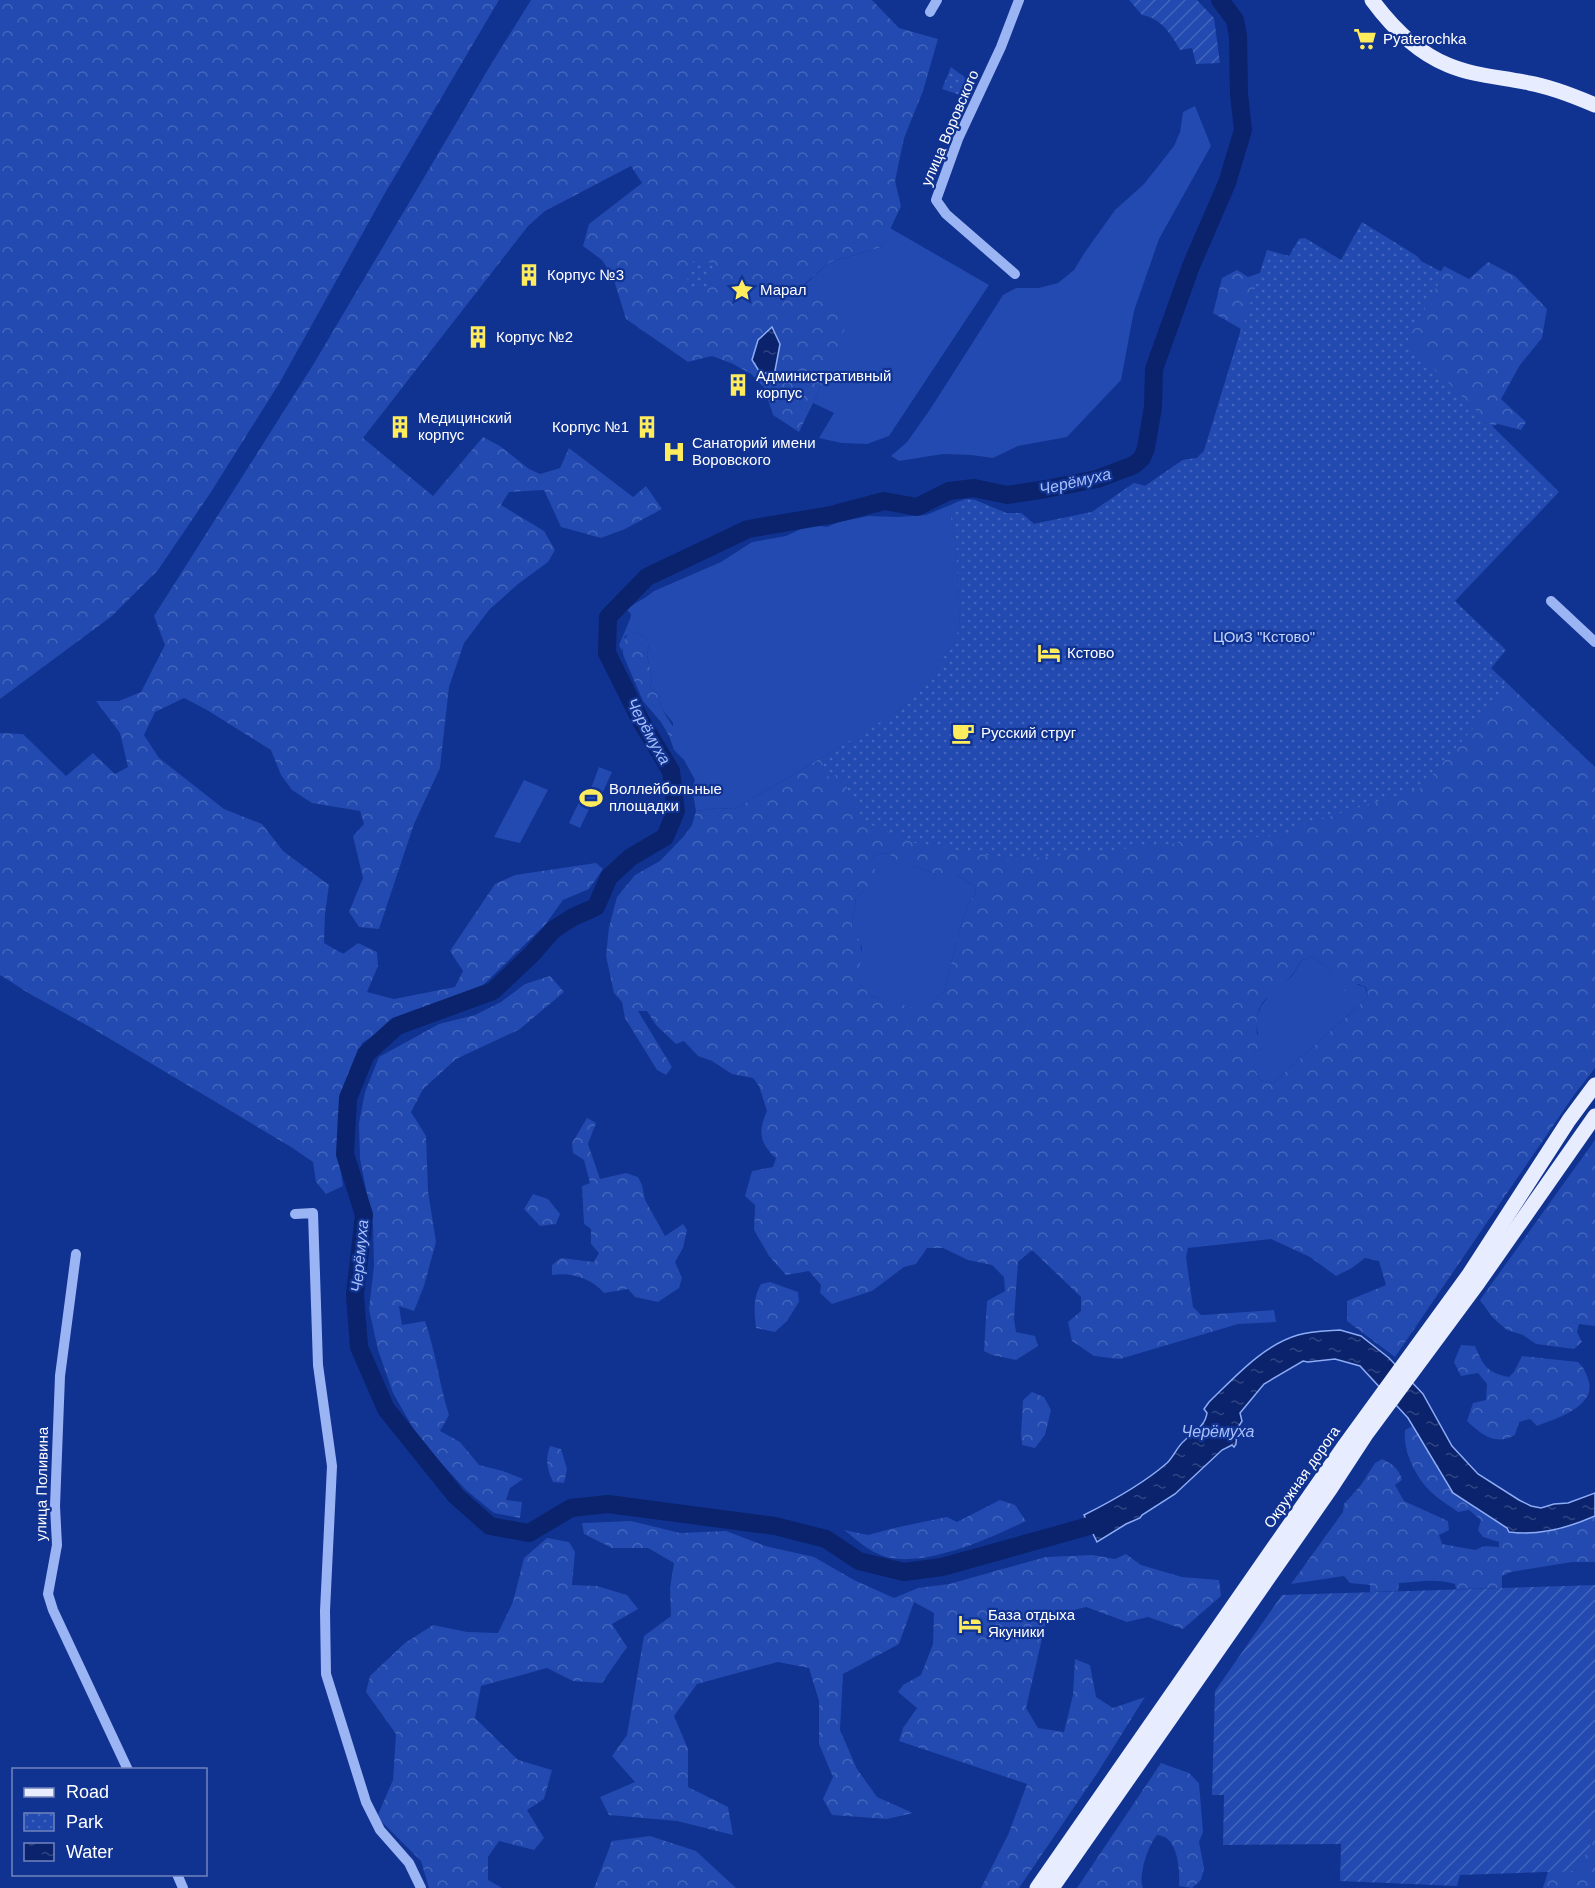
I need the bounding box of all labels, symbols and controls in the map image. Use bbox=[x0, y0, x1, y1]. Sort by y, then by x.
supermarket icon: Pyaterochka bbox=[1352, 26, 1378, 52]
place label: Pyaterochka bbox=[1383, 30, 1467, 47]
street label: улица Воровского bbox=[917, 67, 982, 188]
building icon: Корпус №3 bbox=[516, 262, 542, 288]
place label: Корпус №3 bbox=[547, 266, 624, 283]
place icon: Марал bbox=[729, 277, 755, 303]
place label: Марал bbox=[760, 281, 806, 298]
building icon: Корпус №2 bbox=[465, 324, 491, 350]
place label: Корпус №2 bbox=[496, 328, 573, 345]
place label: Административный корпус bbox=[756, 367, 892, 401]
building icon: Административный корпус bbox=[725, 372, 751, 398]
place label: Медицинский корпус bbox=[418, 409, 512, 443]
building icon: Медицинский корпус bbox=[387, 414, 413, 440]
building icon: Корпус №1 bbox=[634, 414, 660, 440]
place label: Корпус №1 bbox=[552, 418, 629, 435]
place label: Санаторий имени Воровского bbox=[692, 434, 816, 468]
hospital icon: Санаторий имени Воровского bbox=[661, 439, 687, 465]
water label: Черёмуха bbox=[1038, 465, 1113, 498]
park label: ЦОиЗ "Кстово" bbox=[1213, 628, 1315, 645]
hotel icon: Кстово bbox=[1036, 640, 1062, 666]
place label: Кстово bbox=[1067, 644, 1114, 661]
water label: Черёмуха bbox=[623, 695, 674, 767]
cafe icon: Русский струг bbox=[950, 720, 976, 746]
place label: Русский струг bbox=[981, 724, 1077, 741]
place label: Воллейбольные площадки bbox=[609, 780, 722, 814]
sports icon: Воллейбольные площадки bbox=[578, 785, 604, 811]
water label: Черёмуха bbox=[348, 1219, 371, 1293]
street label: Окружная дорога bbox=[1260, 1422, 1343, 1531]
water label: Черёмуха bbox=[1182, 1423, 1255, 1440]
street label: улица Поливина bbox=[32, 1426, 51, 1541]
place label: База отдыха Якуники bbox=[988, 1606, 1076, 1640]
hotel icon: База отдыха Якуники bbox=[957, 1611, 983, 1637]
legend bbox=[12, 1768, 207, 1876]
text: Road bbox=[66, 1782, 109, 1802]
text: Park bbox=[66, 1812, 104, 1832]
text: Water bbox=[66, 1842, 113, 1862]

